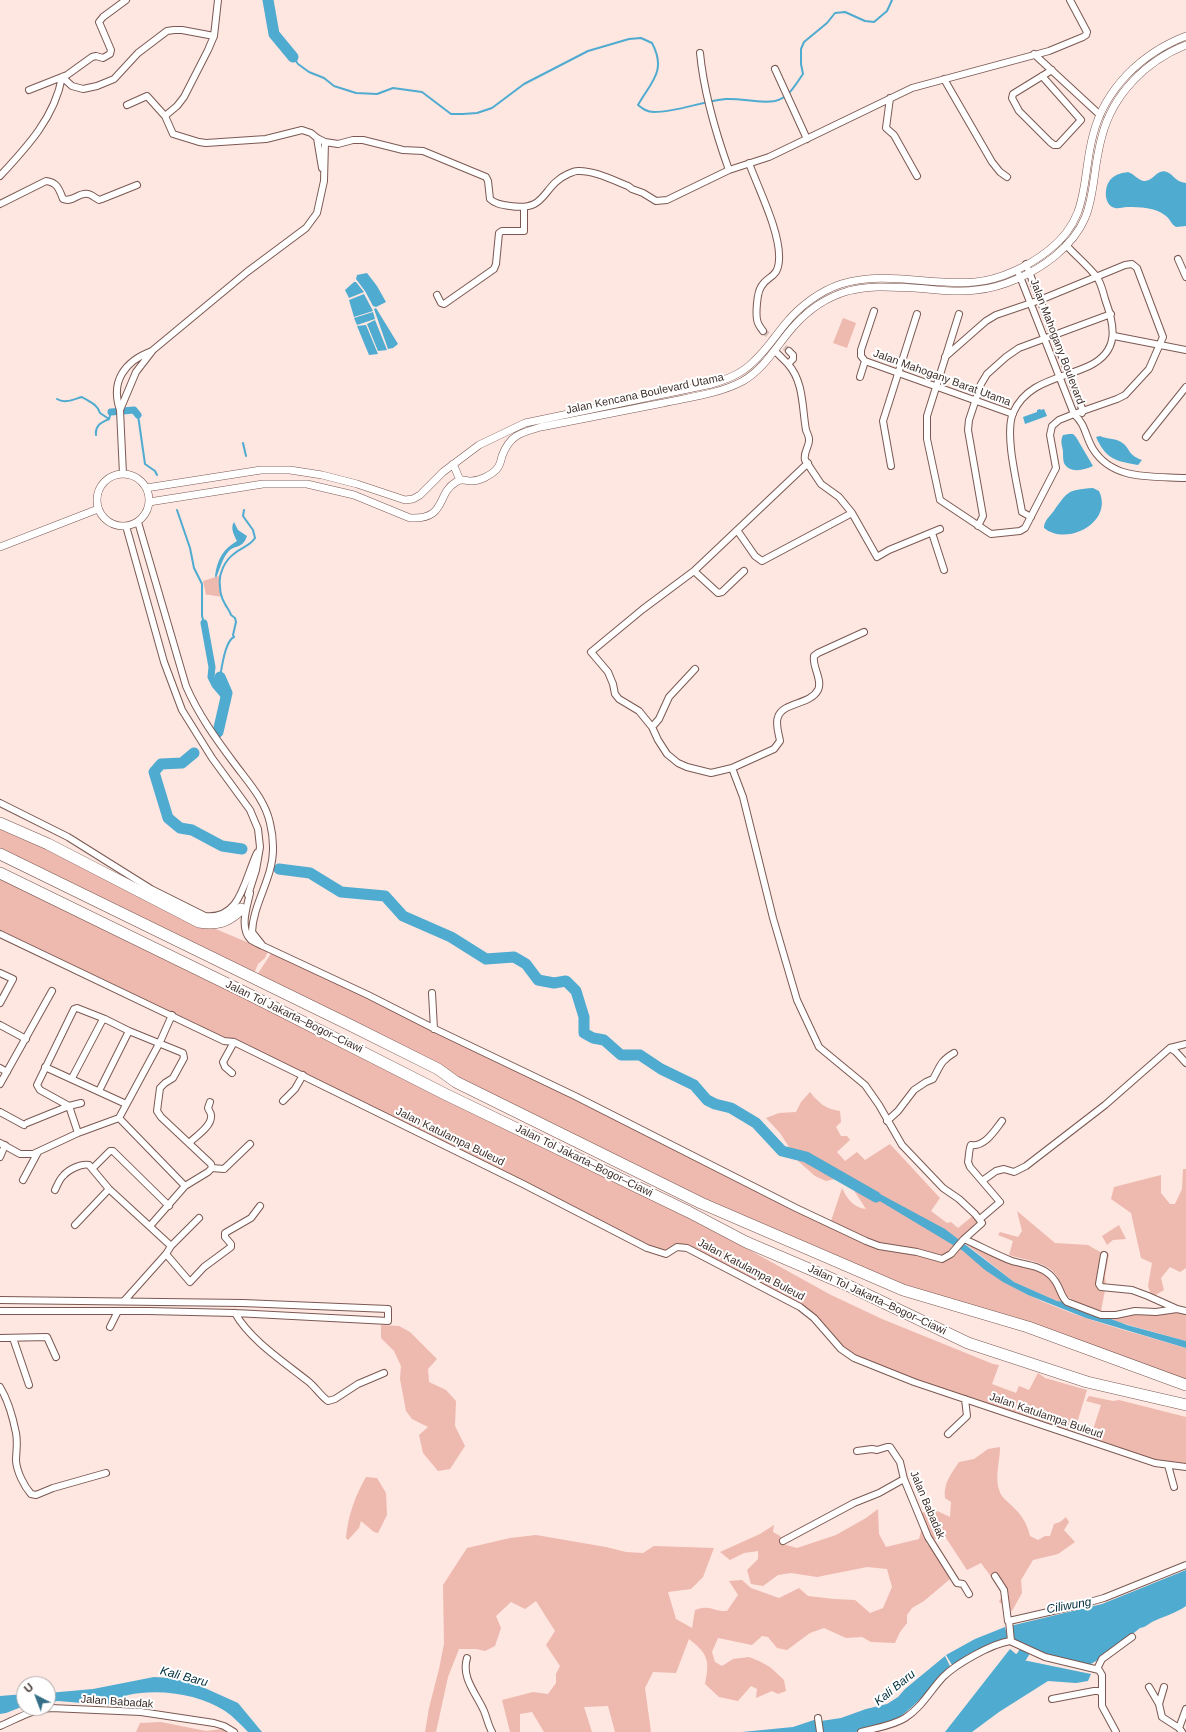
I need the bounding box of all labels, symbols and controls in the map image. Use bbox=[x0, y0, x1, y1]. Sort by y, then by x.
street label: Jalan Mahogany Boulevard bbox=[1027, 277, 1087, 407]
street label: Jalan Mahogany Barat Utama bbox=[871, 347, 1013, 409]
street label: Jalan Kencana Boulevard Utama bbox=[565, 371, 725, 417]
street label: Jalan Tol Jakarta–Bogor–Ciawi bbox=[223, 978, 365, 1056]
street label: Jalan Katulampa Buleud bbox=[394, 1105, 506, 1169]
street label: Jalan Tol Jakarta–Bogor–Ciawi bbox=[513, 1122, 655, 1200]
street label: Jalan Katulampa Buleud bbox=[695, 1236, 807, 1304]
street label: Jalan Tol Jakarta–Bogor–Ciawi bbox=[806, 1262, 948, 1338]
street label: Jalan Katulampa Buleud bbox=[987, 1390, 1105, 1442]
street label: Jalan Babadak bbox=[907, 1469, 947, 1541]
water label: Ciliwung bbox=[1045, 1595, 1093, 1617]
water label: Kali Baru bbox=[159, 1664, 209, 1690]
water label: Kali Baru bbox=[872, 1667, 918, 1709]
north arrow bbox=[16, 1676, 56, 1716]
text: U bbox=[22, 1681, 36, 1695]
street label: Jalan Babadak bbox=[80, 1693, 154, 1711]

